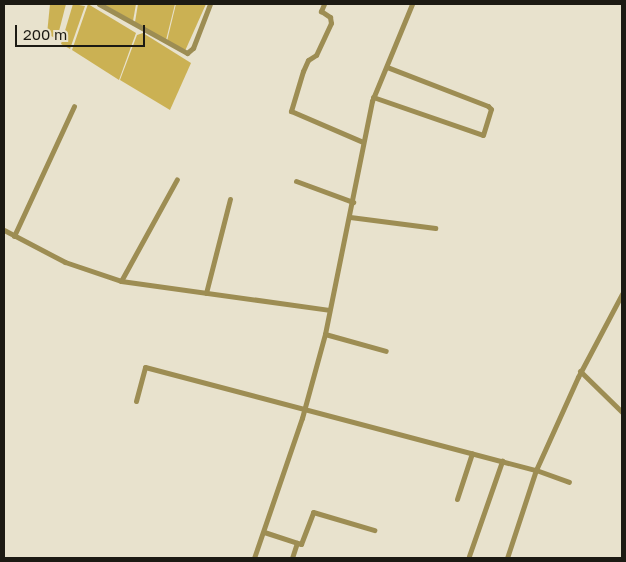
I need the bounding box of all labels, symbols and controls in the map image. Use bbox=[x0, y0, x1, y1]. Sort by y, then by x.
scale bar bbox=[18, 15, 148, 47]
text: 200 m bbox=[23, 25, 67, 43]

